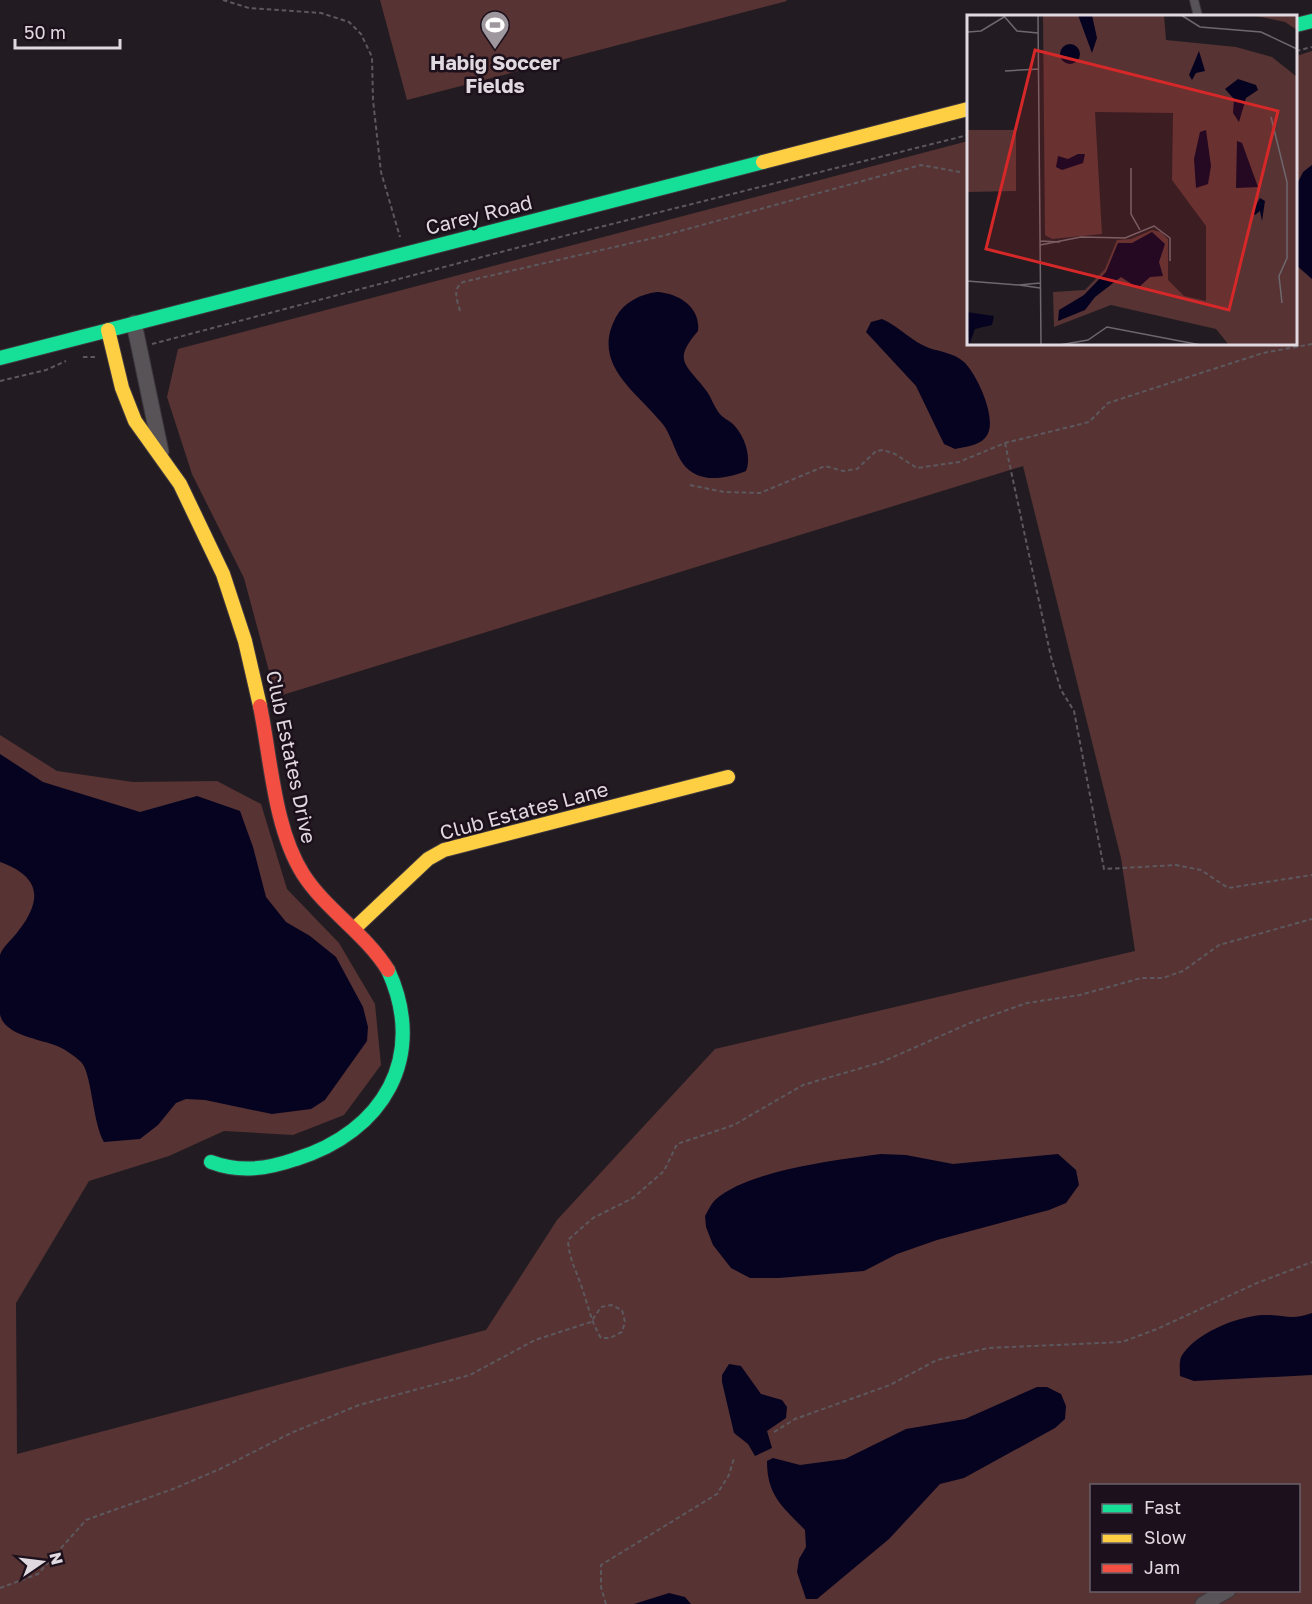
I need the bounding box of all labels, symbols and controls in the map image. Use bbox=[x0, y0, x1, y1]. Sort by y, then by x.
sports icon: Habig Soccer Fields bbox=[479, 9, 511, 51]
scale bar bbox=[15, 12, 120, 50]
inset map bbox=[967, 15, 1297, 345]
text: 50 m bbox=[24, 21, 66, 43]
place label: Habig Soccer Fields bbox=[430, 50, 560, 97]
street label: Carey Road bbox=[423, 189, 534, 239]
street label: Club Estates Drive bbox=[262, 668, 322, 845]
street label: Club Estates Lane bbox=[437, 776, 611, 844]
legend bbox=[1090, 1484, 1300, 1592]
text: Fast bbox=[1144, 1496, 1181, 1518]
text: Slow bbox=[1144, 1526, 1187, 1548]
north arrow bbox=[12, 1532, 72, 1592]
text: N bbox=[45, 1550, 68, 1567]
text: Jam bbox=[1144, 1556, 1180, 1578]

